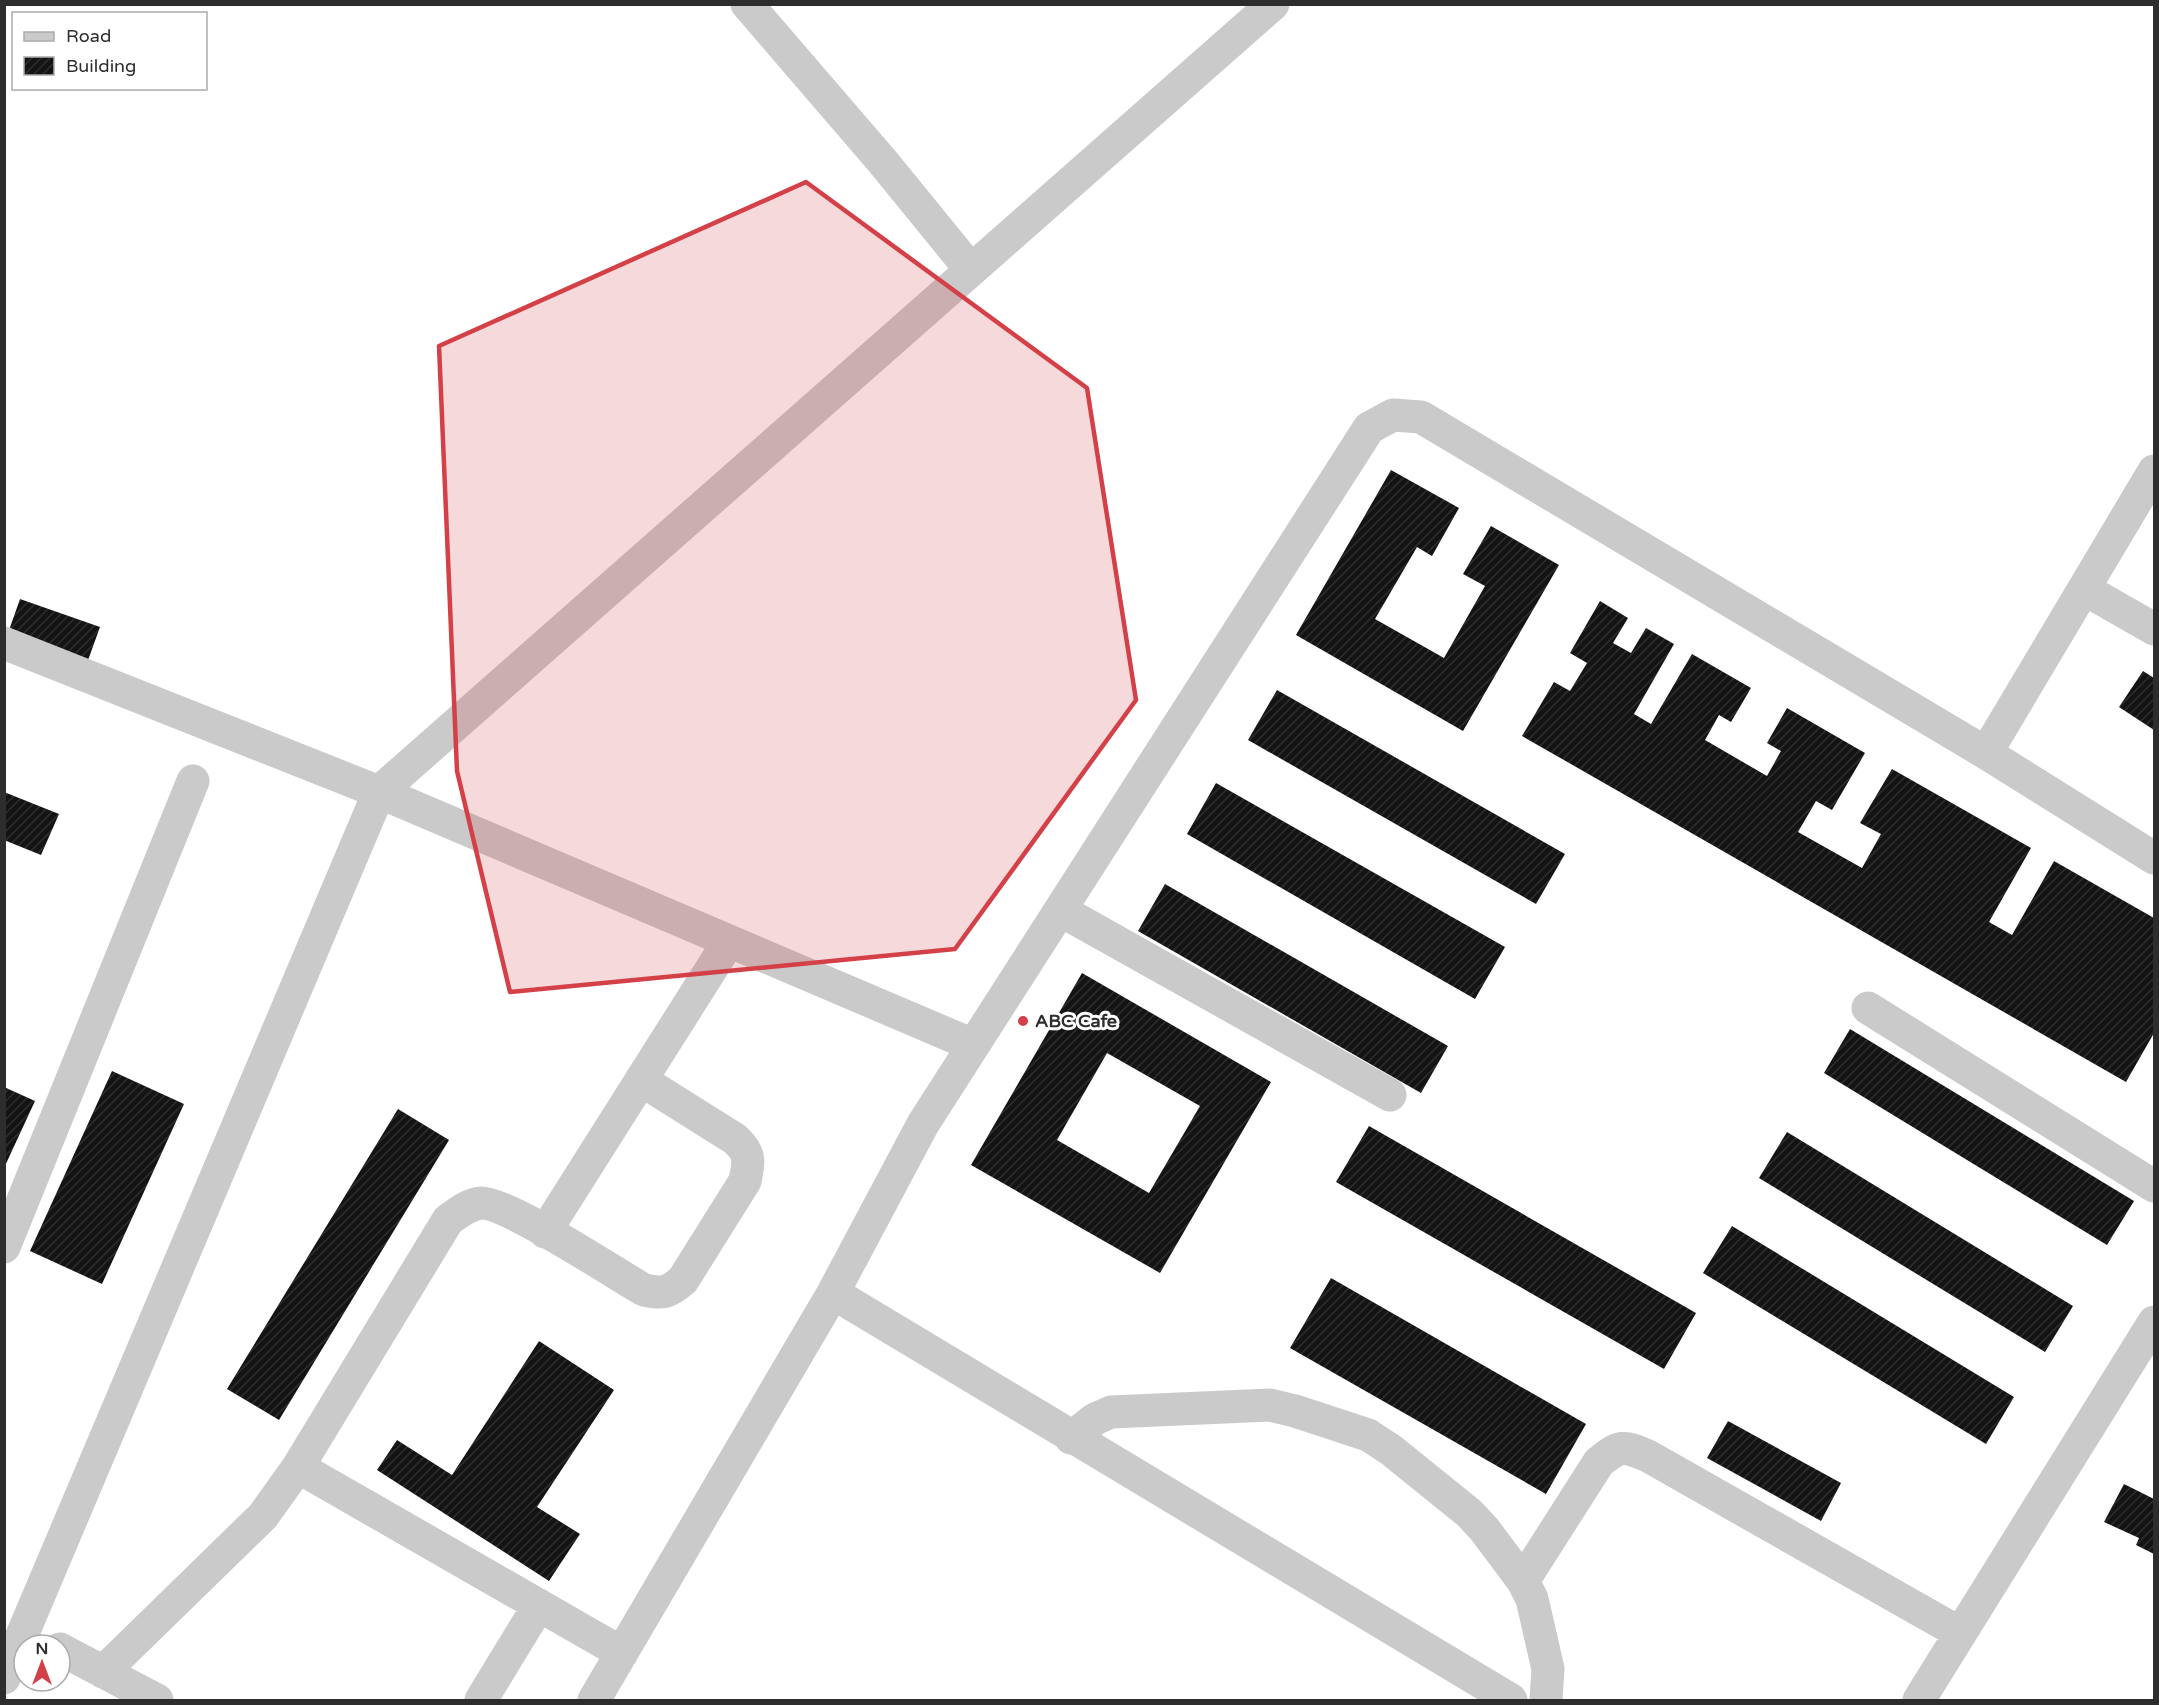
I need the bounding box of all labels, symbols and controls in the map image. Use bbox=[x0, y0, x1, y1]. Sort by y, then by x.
legend bbox=[12, 12, 207, 90]
text: Road bbox=[66, 25, 111, 47]
text: Building bbox=[66, 55, 136, 77]
place label: ABC Cafe bbox=[1035, 1010, 1117, 1032]
marker: ABC Cafe bbox=[1016, 1014, 1030, 1028]
north arrow bbox=[12, 1633, 72, 1693]
text: N bbox=[36, 1639, 48, 1659]

